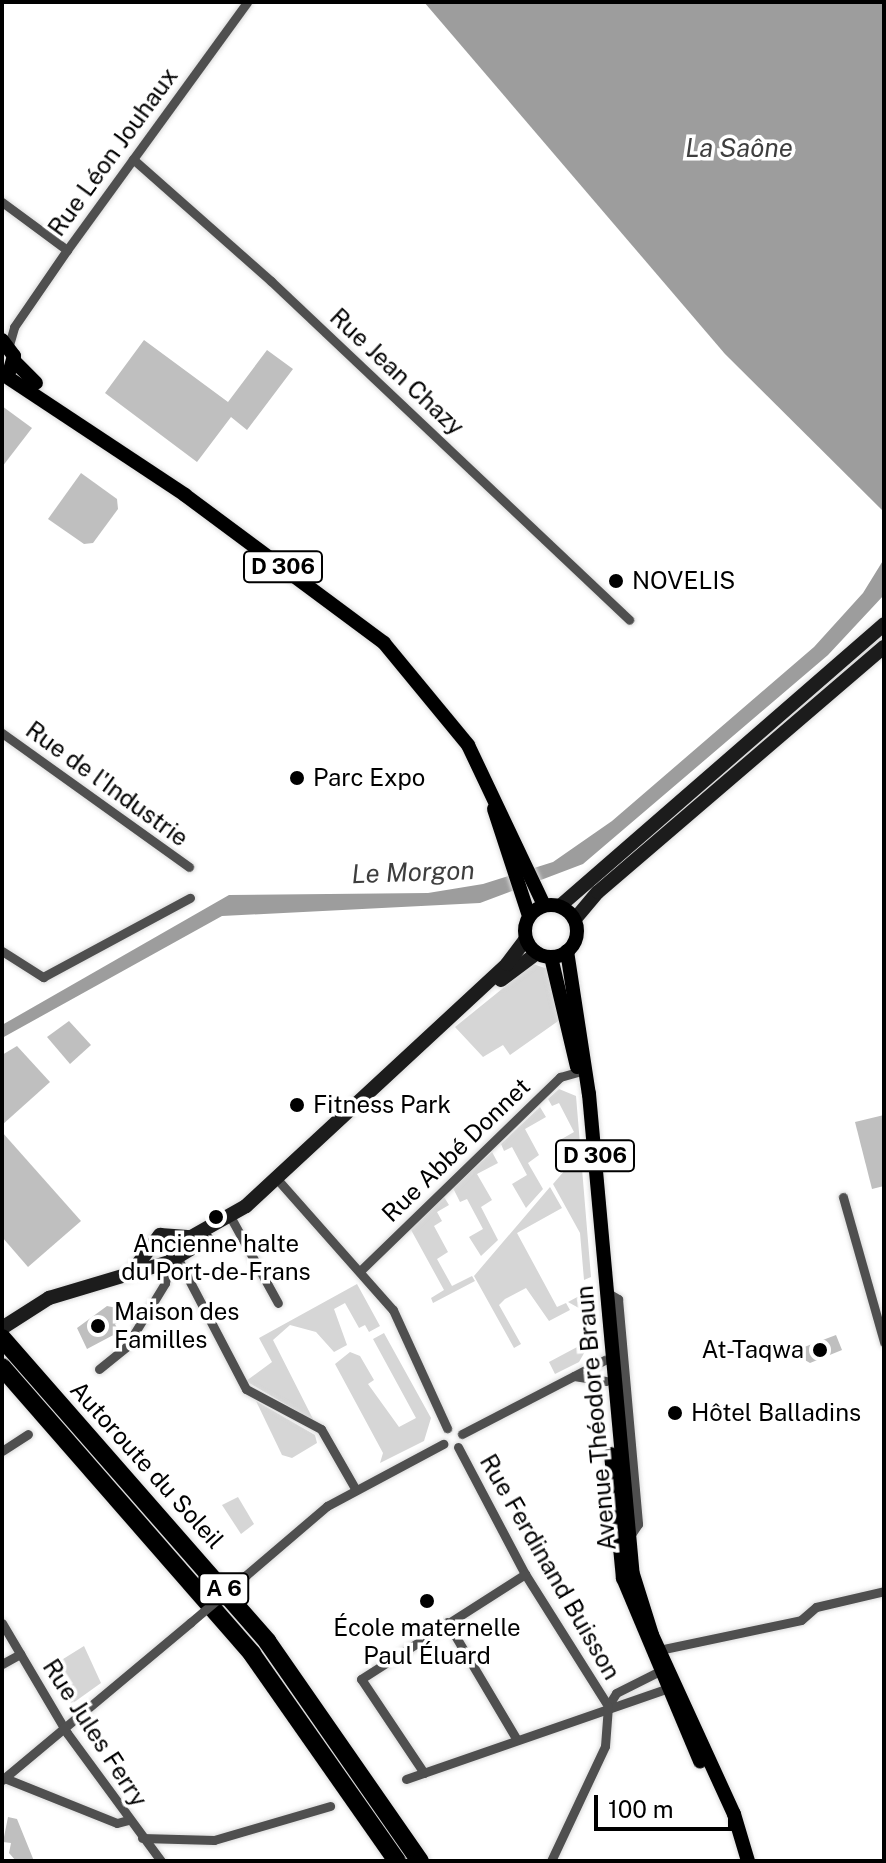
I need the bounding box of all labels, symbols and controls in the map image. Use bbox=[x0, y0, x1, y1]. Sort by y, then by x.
street label: Rue Léon Jouhaux bbox=[42, 62, 184, 242]
water label: La Saône bbox=[685, 132, 793, 164]
street label: Rue Jean Chazy bbox=[324, 303, 470, 441]
road number: D 306 bbox=[241, 549, 325, 585]
place label: NOVELIS bbox=[632, 567, 735, 595]
marker: NOVELIS bbox=[607, 572, 625, 590]
street label: Rue de l'Industrie bbox=[20, 715, 194, 853]
place label: Parc Expo bbox=[313, 764, 425, 792]
marker: Parc Expo bbox=[288, 769, 306, 787]
water label: Le Morgon bbox=[351, 854, 475, 890]
street label: Rue Abbé Donnet bbox=[376, 1072, 536, 1228]
place label: Fitness Park bbox=[313, 1091, 451, 1119]
marker: Fitness Park bbox=[288, 1096, 306, 1114]
road number: D 306 bbox=[553, 1138, 637, 1174]
marker: Ancienne halte du Port-de-Frans bbox=[207, 1208, 225, 1226]
place label: Ancienne halte du Port-de-Frans bbox=[121, 1230, 311, 1286]
street label: Avenue Théodore Braun bbox=[570, 1284, 622, 1552]
place label: Maison des Familles bbox=[114, 1298, 240, 1354]
marker: Maison des Familles bbox=[89, 1317, 107, 1335]
place label: At-Taqwa bbox=[702, 1336, 804, 1364]
marker: At-Taqwa bbox=[811, 1341, 829, 1359]
street label: Autoroute du Soleil bbox=[64, 1375, 230, 1555]
place label: Hôtel Balladins bbox=[691, 1399, 861, 1427]
marker: Hôtel Balladins bbox=[666, 1404, 684, 1422]
street label: Rue Ferdinand Buisson bbox=[474, 1449, 626, 1685]
road number: A 6 bbox=[198, 1571, 250, 1607]
marker: École maternelle Paul Éluard bbox=[418, 1592, 436, 1610]
place label: École maternelle Paul Éluard bbox=[333, 1614, 521, 1670]
street label: Rue Jules Ferry bbox=[37, 1654, 153, 1812]
scale bar bbox=[598, 1779, 736, 1829]
text: 100 m bbox=[608, 1795, 674, 1823]

